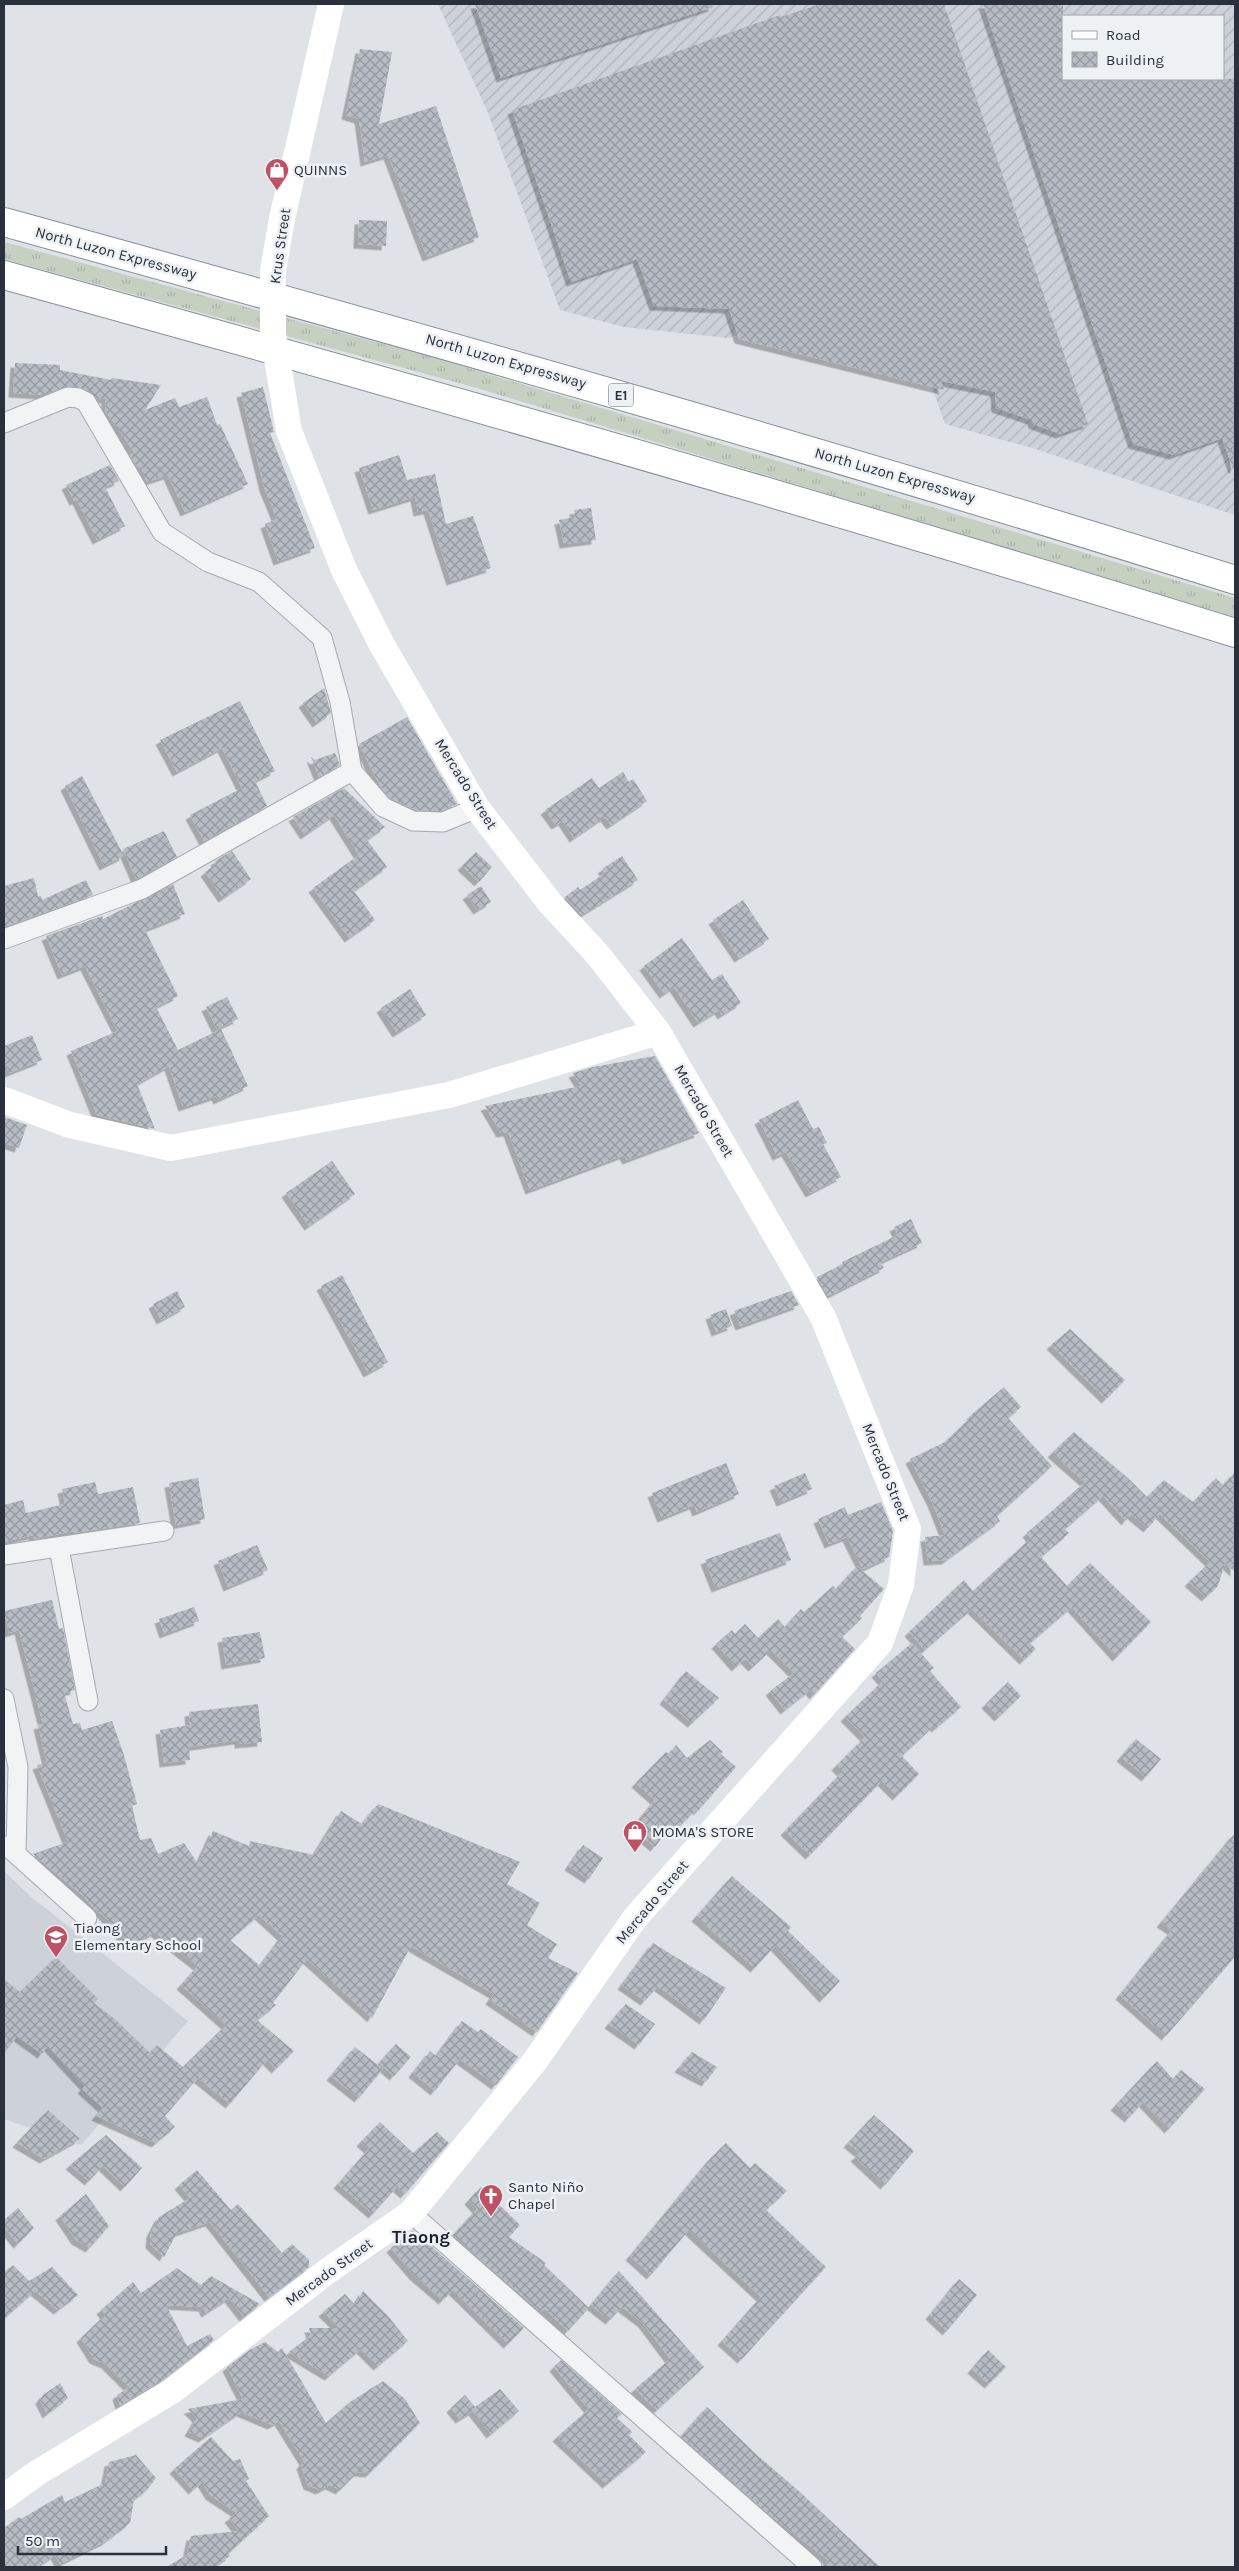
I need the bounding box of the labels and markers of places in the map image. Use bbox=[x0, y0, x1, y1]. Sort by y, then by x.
shop icon: QUINNS bbox=[264, 157, 290, 191]
place label: QUINNS bbox=[294, 161, 347, 179]
shop icon: MOMA'S STORE bbox=[622, 1819, 648, 1853]
place label: MOMA'S STORE bbox=[652, 1823, 754, 1841]
place label: Tiaong Elementary School bbox=[74, 1919, 201, 1954]
school or university icon: Tiaong Elementary School bbox=[43, 1924, 69, 1958]
place label: Santo Niño Chapel bbox=[508, 2178, 584, 2213]
church icon: Santo Niño Chapel bbox=[478, 2183, 504, 2217]

